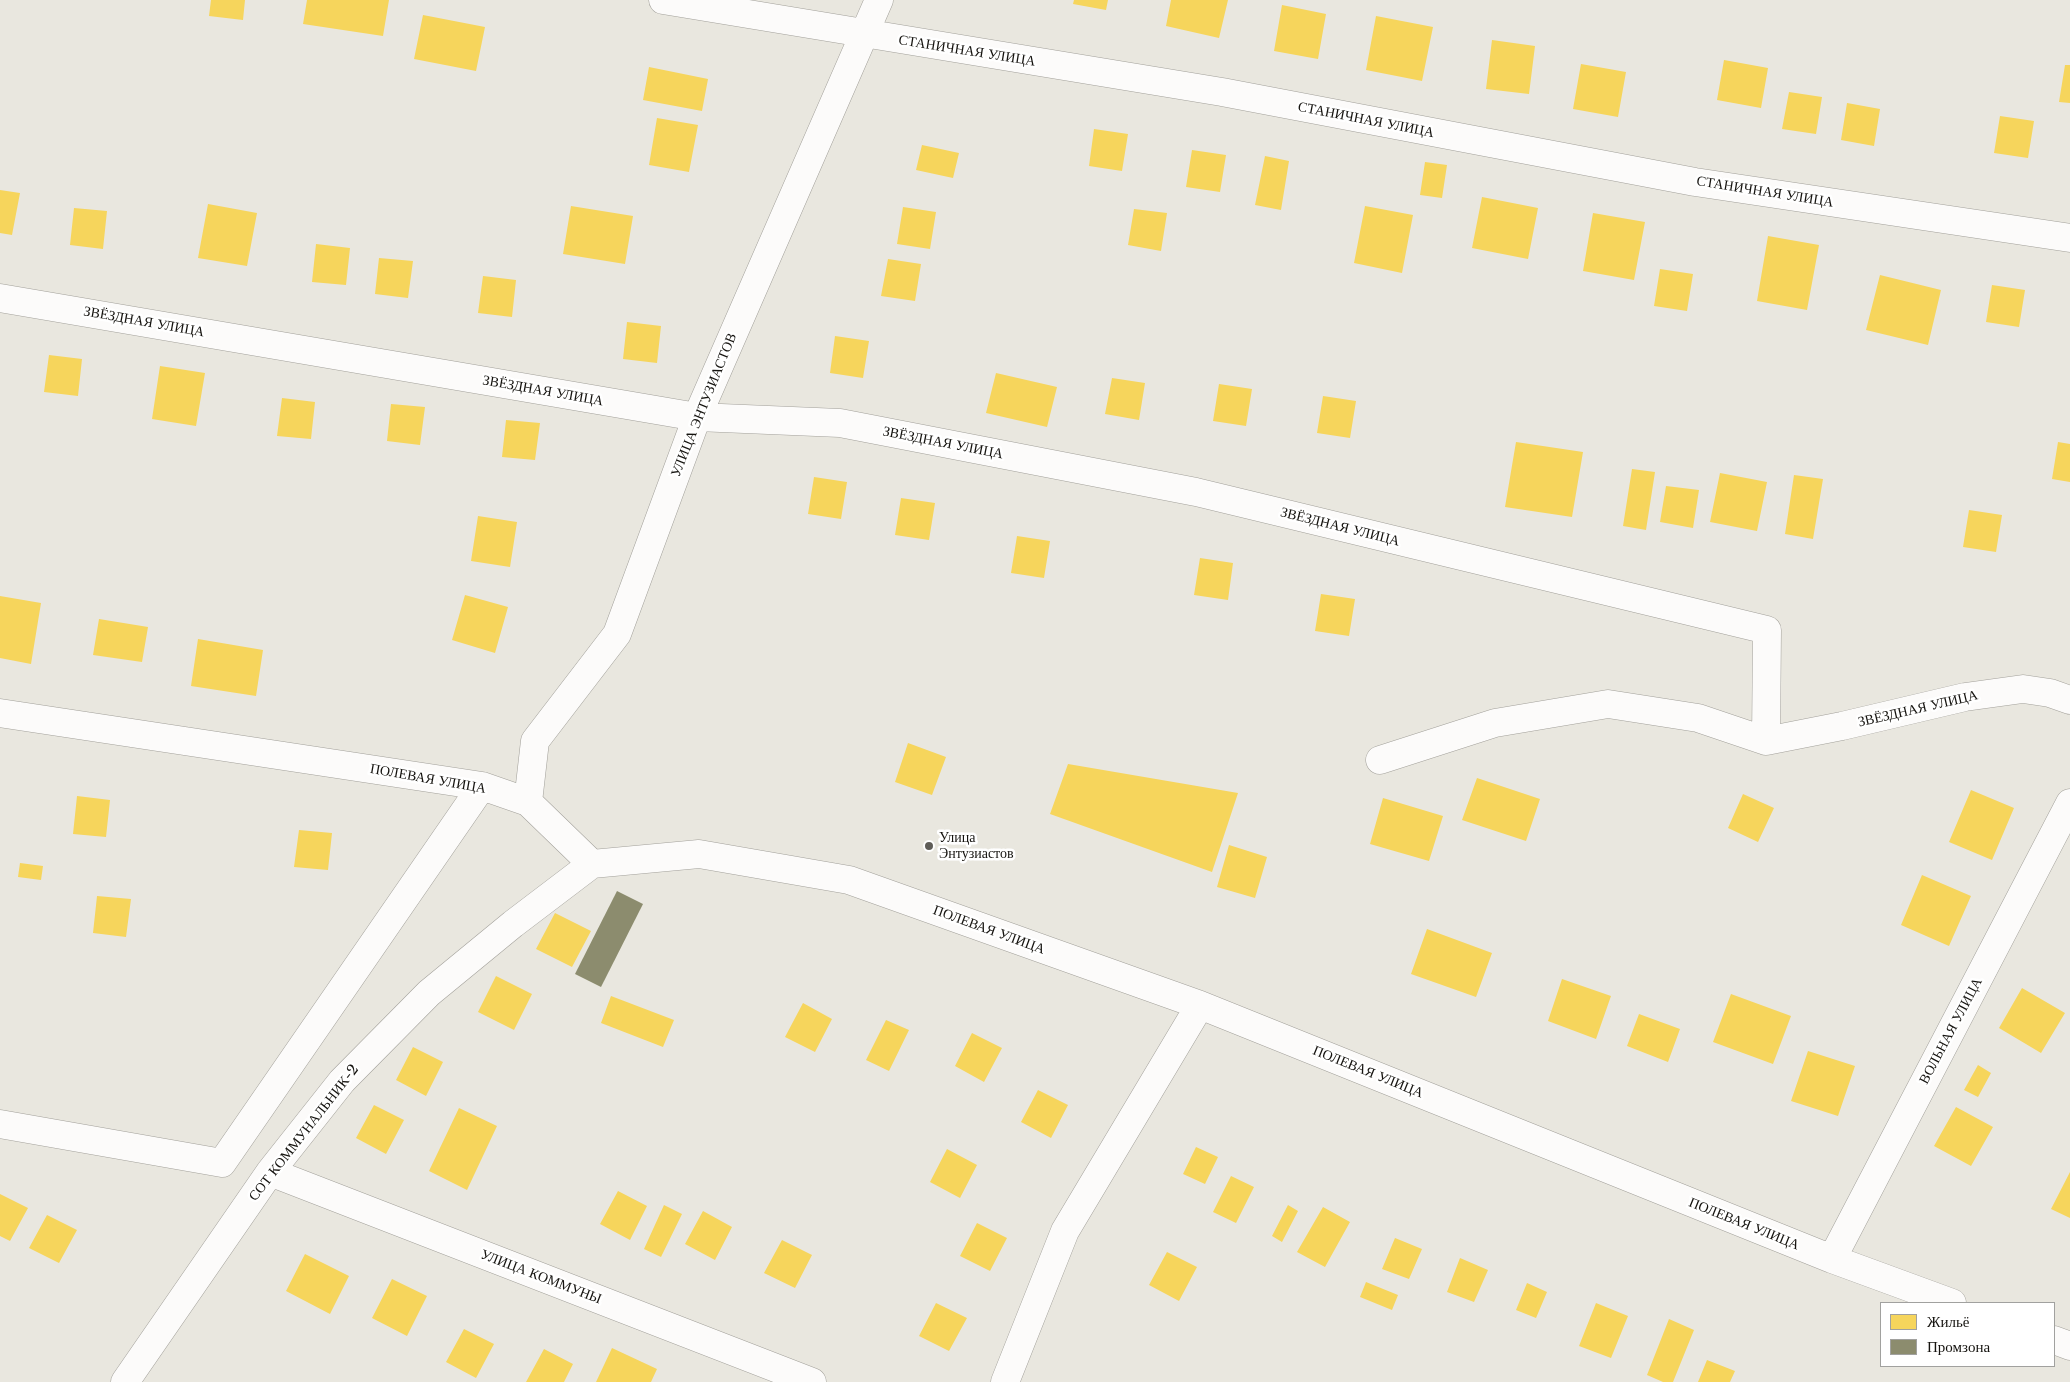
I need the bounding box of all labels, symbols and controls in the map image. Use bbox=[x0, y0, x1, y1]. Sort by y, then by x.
street label: СТАНИЧНАЯ УЛИЦА bbox=[897, 32, 1037, 70]
street label: СТАНИЧНАЯ УЛИЦА bbox=[1296, 99, 1436, 141]
street label: СТАНИЧНАЯ УЛИЦА bbox=[1695, 173, 1835, 211]
street label: ЗВЁЗДНАЯ УЛИЦА bbox=[82, 303, 206, 341]
street label: УЛИЦА ЭНТУЗИАСТОВ bbox=[667, 331, 741, 479]
street label: ЗВЁЗДНАЯ УЛИЦА bbox=[481, 372, 605, 410]
street label: ЗВЁЗДНАЯ УЛИЦА bbox=[881, 423, 1005, 463]
street label: ЗВЁЗДНАЯ УЛИЦА bbox=[1279, 504, 1401, 550]
street label: ЗВЁЗДНАЯ УЛИЦА bbox=[1857, 687, 1979, 731]
street label: ПОЛЕВАЯ УЛИЦА bbox=[369, 761, 487, 797]
place label: Улица Энтузиастов bbox=[939, 830, 1014, 862]
marker: Улица Энтузиастов bbox=[923, 840, 935, 852]
street label: ПОЛЕВАЯ УЛИЦА bbox=[931, 902, 1047, 958]
street label: ВОЛЬНАЯ УЛИЦА bbox=[1916, 975, 1986, 1087]
street label: ПОЛЕВАЯ УЛИЦА bbox=[1310, 1042, 1426, 1102]
street label: СОТ КОММУНАЛЬНИК-2 bbox=[246, 1061, 362, 1205]
street label: ПОЛЕВАЯ УЛИЦА bbox=[1686, 1194, 1802, 1254]
street label: УЛИЦА КОММУНЫ bbox=[478, 1246, 604, 1308]
legend bbox=[1880, 1302, 2055, 1367]
text: Жильё bbox=[1927, 1312, 1969, 1331]
text: Промзона bbox=[1927, 1337, 1990, 1356]

